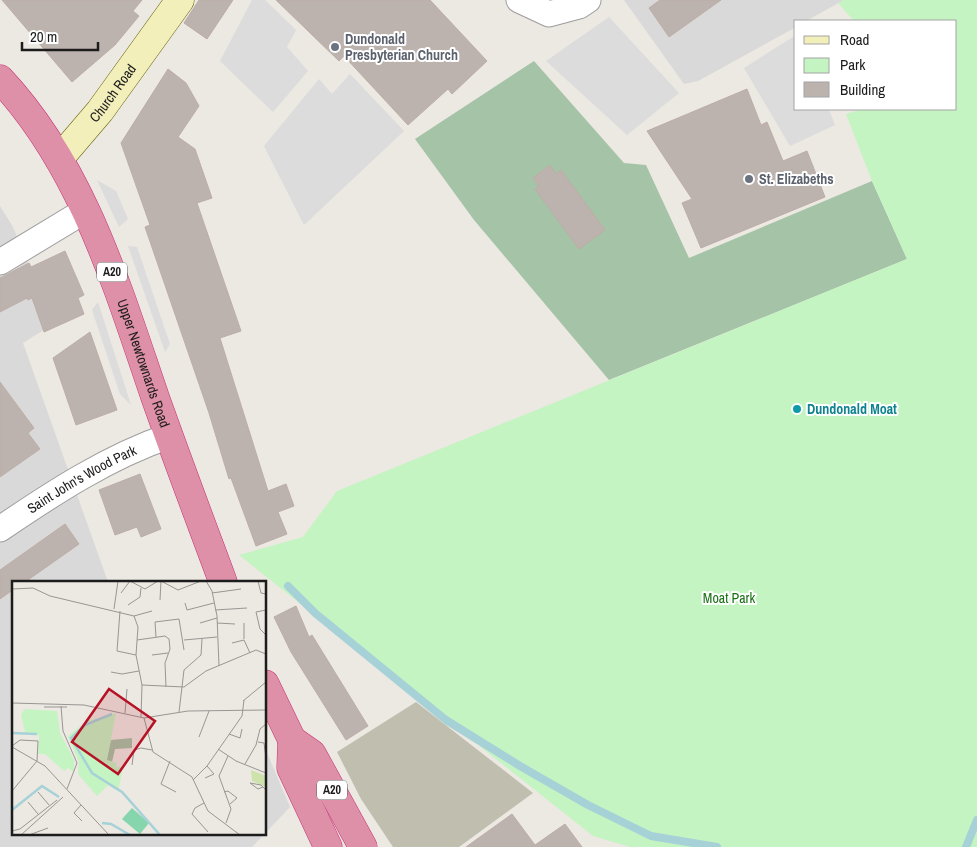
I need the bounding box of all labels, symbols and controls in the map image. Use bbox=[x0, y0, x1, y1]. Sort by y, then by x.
scale bar bbox=[22, 20, 99, 52]
legend bbox=[794, 20, 957, 110]
text: 20 m bbox=[30, 26, 57, 47]
text: Road bbox=[840, 29, 869, 50]
place label: Dundonald Presbyterian Church bbox=[345, 30, 458, 64]
marker: Dundonald Presbyterian Church bbox=[329, 41, 341, 53]
text: Park bbox=[840, 54, 866, 75]
street label: Church Road bbox=[85, 61, 140, 126]
text: Building bbox=[840, 79, 885, 100]
place label: St. Elizabeths bbox=[759, 170, 834, 188]
marker: St. Elizabeths bbox=[743, 173, 755, 185]
road number: A20 bbox=[97, 262, 127, 282]
street label: Upper Newtownards Road bbox=[113, 296, 174, 430]
place label: Dundonald Moat bbox=[807, 400, 897, 418]
marker: Dundonald Moat bbox=[791, 403, 803, 415]
street label: Saint John's Wood Park bbox=[24, 441, 139, 517]
inset map bbox=[12, 581, 266, 834]
park label: Moat Park bbox=[703, 589, 755, 607]
road number: A20 bbox=[317, 780, 347, 800]

